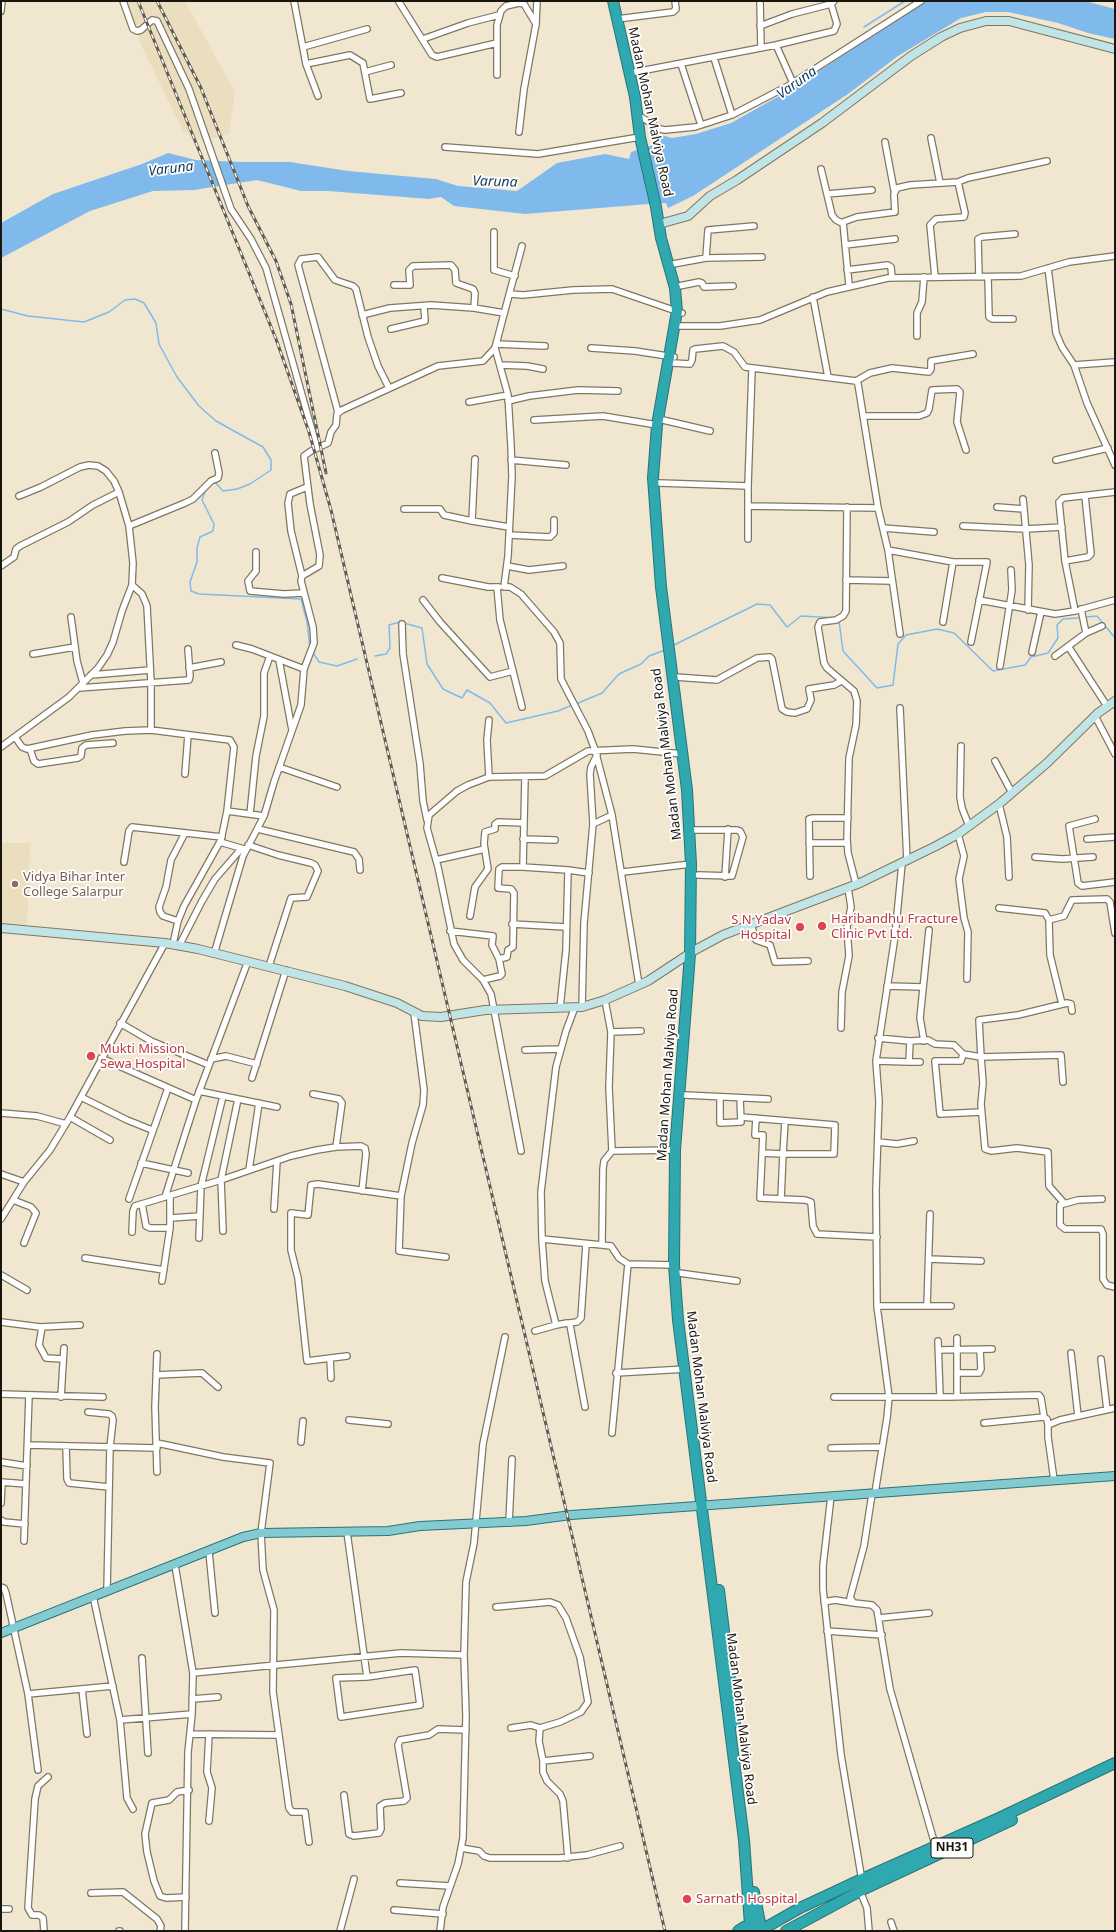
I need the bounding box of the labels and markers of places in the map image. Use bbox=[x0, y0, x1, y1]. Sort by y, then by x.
place label: Vidya Bihar Inter College Salarpur bbox=[23, 869, 125, 900]
marker: Vidya Bihar Inter College Salarpur bbox=[10, 879, 20, 889]
place label: Haribandhu Fracture Clinic Pvt Ltd. bbox=[831, 911, 958, 942]
place label: S N Yadav Hospital bbox=[731, 912, 791, 943]
marker: Haribandhu Fracture Clinic Pvt Ltd. bbox=[816, 920, 828, 932]
marker: S N Yadav Hospital bbox=[794, 921, 806, 933]
place label: Mukti Mission Sewa Hospital bbox=[100, 1041, 186, 1072]
marker: Mukti Mission Sewa Hospital bbox=[85, 1050, 97, 1062]
place label: Sarnath Hospital bbox=[696, 1891, 798, 1907]
marker: Sarnath Hospital bbox=[681, 1893, 693, 1905]

